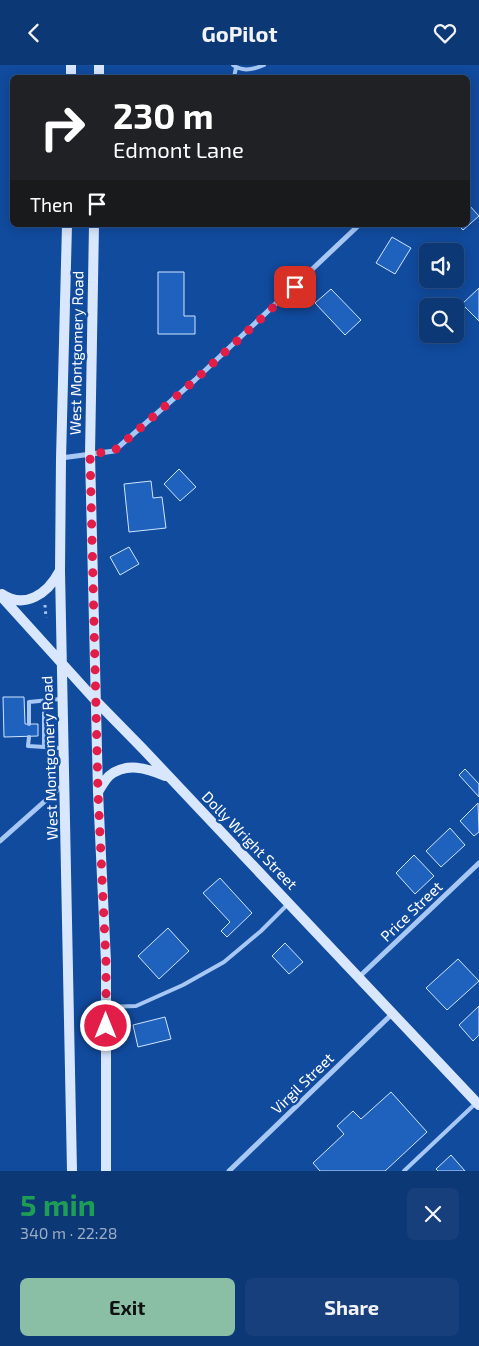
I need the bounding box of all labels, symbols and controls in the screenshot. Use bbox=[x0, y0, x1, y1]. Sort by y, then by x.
icon: back bbox=[20, 19, 48, 47]
icon: heart bbox=[431, 19, 459, 47]
text: GoPilot bbox=[201, 20, 278, 46]
text: 230 m bbox=[113, 94, 214, 136]
icon: right bbox=[30, 95, 95, 160]
text: Edmont Lane bbox=[113, 136, 244, 162]
icon: arrive bbox=[83, 190, 111, 218]
text: Then bbox=[30, 193, 73, 216]
map controls bbox=[419, 243, 464, 343]
button: sound bbox=[419, 243, 464, 288]
pin bbox=[274, 266, 316, 308]
street label: West Montgomery Road bbox=[66, 271, 86, 435]
icon: arrive bbox=[281, 273, 309, 301]
button: search bbox=[419, 298, 464, 343]
street label: West Montgomery Road bbox=[37, 676, 61, 840]
street label: Dolly Wright Street bbox=[199, 787, 302, 893]
street label: Price Street bbox=[376, 877, 446, 945]
position arrow bbox=[79, 999, 131, 1051]
street label: Virgil Street bbox=[267, 1049, 337, 1117]
text: 5 min bbox=[20, 1186, 96, 1222]
button: close bbox=[407, 1188, 459, 1240]
text: 340 m · 22:28 bbox=[20, 1223, 117, 1242]
button: Exit bbox=[20, 1278, 235, 1336]
button: Share bbox=[245, 1278, 459, 1336]

